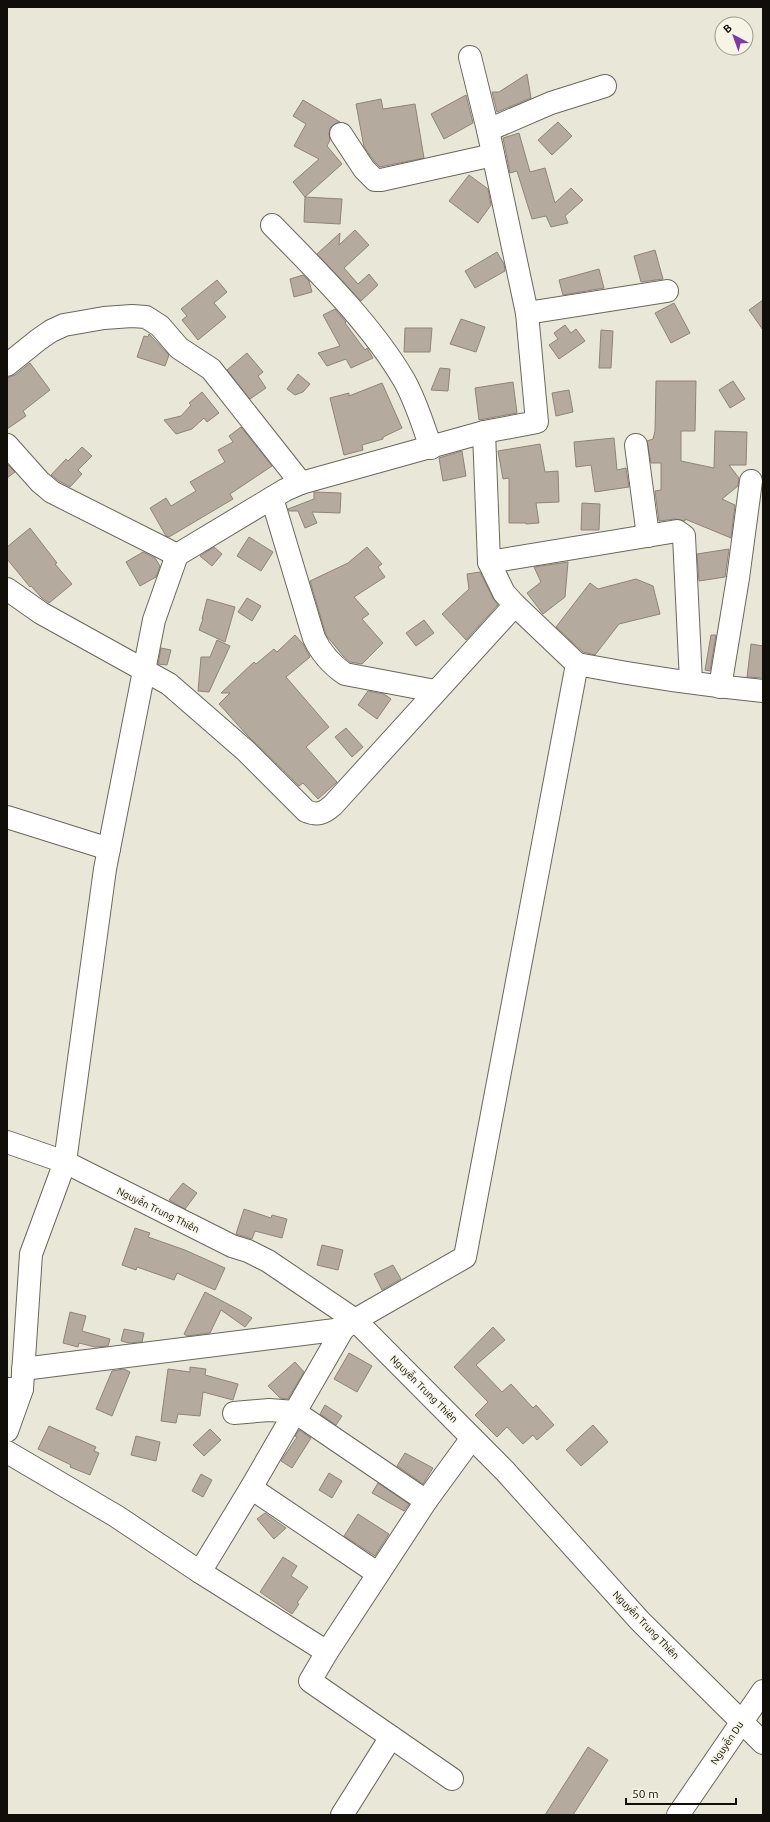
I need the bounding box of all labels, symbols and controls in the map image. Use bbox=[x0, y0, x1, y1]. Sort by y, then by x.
north arrow bbox=[714, 16, 754, 56]
text: B bbox=[721, 22, 734, 35]
street label: Nguyễn Trung Thiên bbox=[115, 1185, 201, 1235]
street label: Nguyễn Trung Thiên bbox=[388, 1353, 460, 1425]
street label: Nguyễn Trung Thiên bbox=[611, 1588, 682, 1661]
street label: Nguyễn Du bbox=[708, 1719, 745, 1767]
scale bar bbox=[626, 1780, 736, 1806]
text: 50 m bbox=[632, 1787, 659, 1800]

